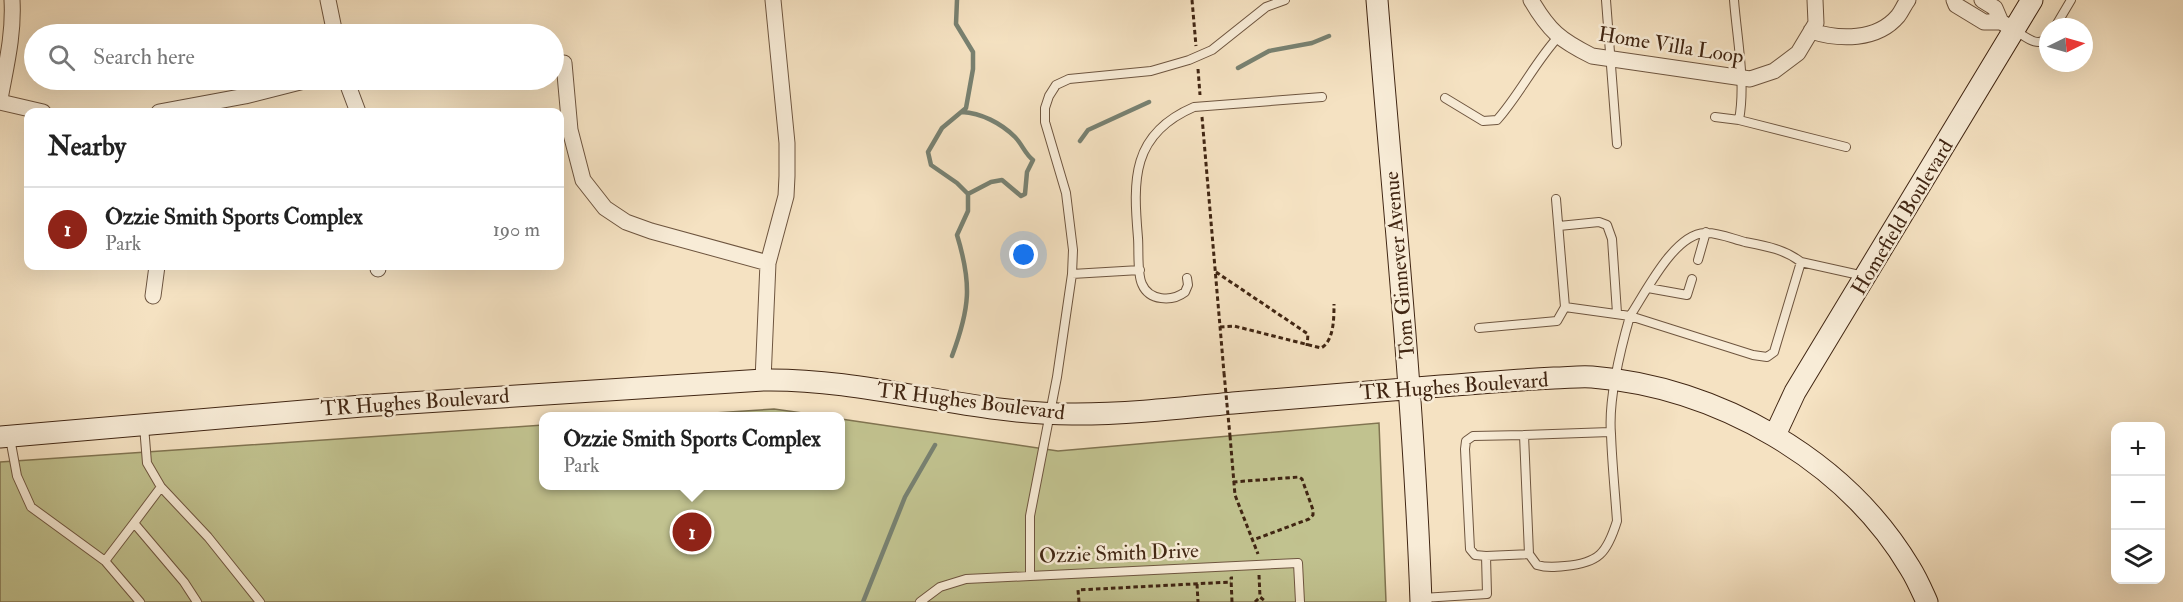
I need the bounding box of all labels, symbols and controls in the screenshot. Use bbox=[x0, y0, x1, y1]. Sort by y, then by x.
north arrow bbox=[2039, 18, 2093, 72]
street label: Home Villa Loop bbox=[1596, 21, 1746, 70]
search box bbox=[24, 24, 564, 90]
icon: search bbox=[45, 41, 78, 74]
text: Search here bbox=[93, 43, 195, 71]
text: Nearby bbox=[48, 131, 126, 163]
street label: Homefield Boulevard bbox=[1845, 134, 1960, 300]
street label: Tom Ginnever Avenue bbox=[1378, 170, 1421, 360]
text: Ozzie Smith Sports Complex bbox=[105, 203, 363, 231]
text: 1 bbox=[64, 217, 71, 242]
text: 190 m bbox=[493, 217, 540, 242]
text: Park bbox=[105, 231, 141, 256]
your location bbox=[1009, 240, 1038, 269]
street label: TR Hughes Boulevard bbox=[1359, 366, 1550, 407]
street label: TR Hughes Boulevard bbox=[875, 377, 1067, 426]
street label: TR Hughes Boulevard bbox=[320, 382, 511, 423]
popup bbox=[539, 412, 845, 490]
map controls bbox=[2111, 422, 2165, 584]
button: + bbox=[2111, 422, 2165, 476]
text: Ozzie Smith Sports Complex bbox=[563, 425, 821, 453]
text: Park bbox=[563, 453, 600, 478]
button: − bbox=[2111, 476, 2165, 530]
pin: 1 bbox=[672, 510, 712, 554]
button: layers bbox=[2111, 530, 2165, 584]
street label: Ozzie Smith Drive bbox=[1039, 537, 1200, 570]

